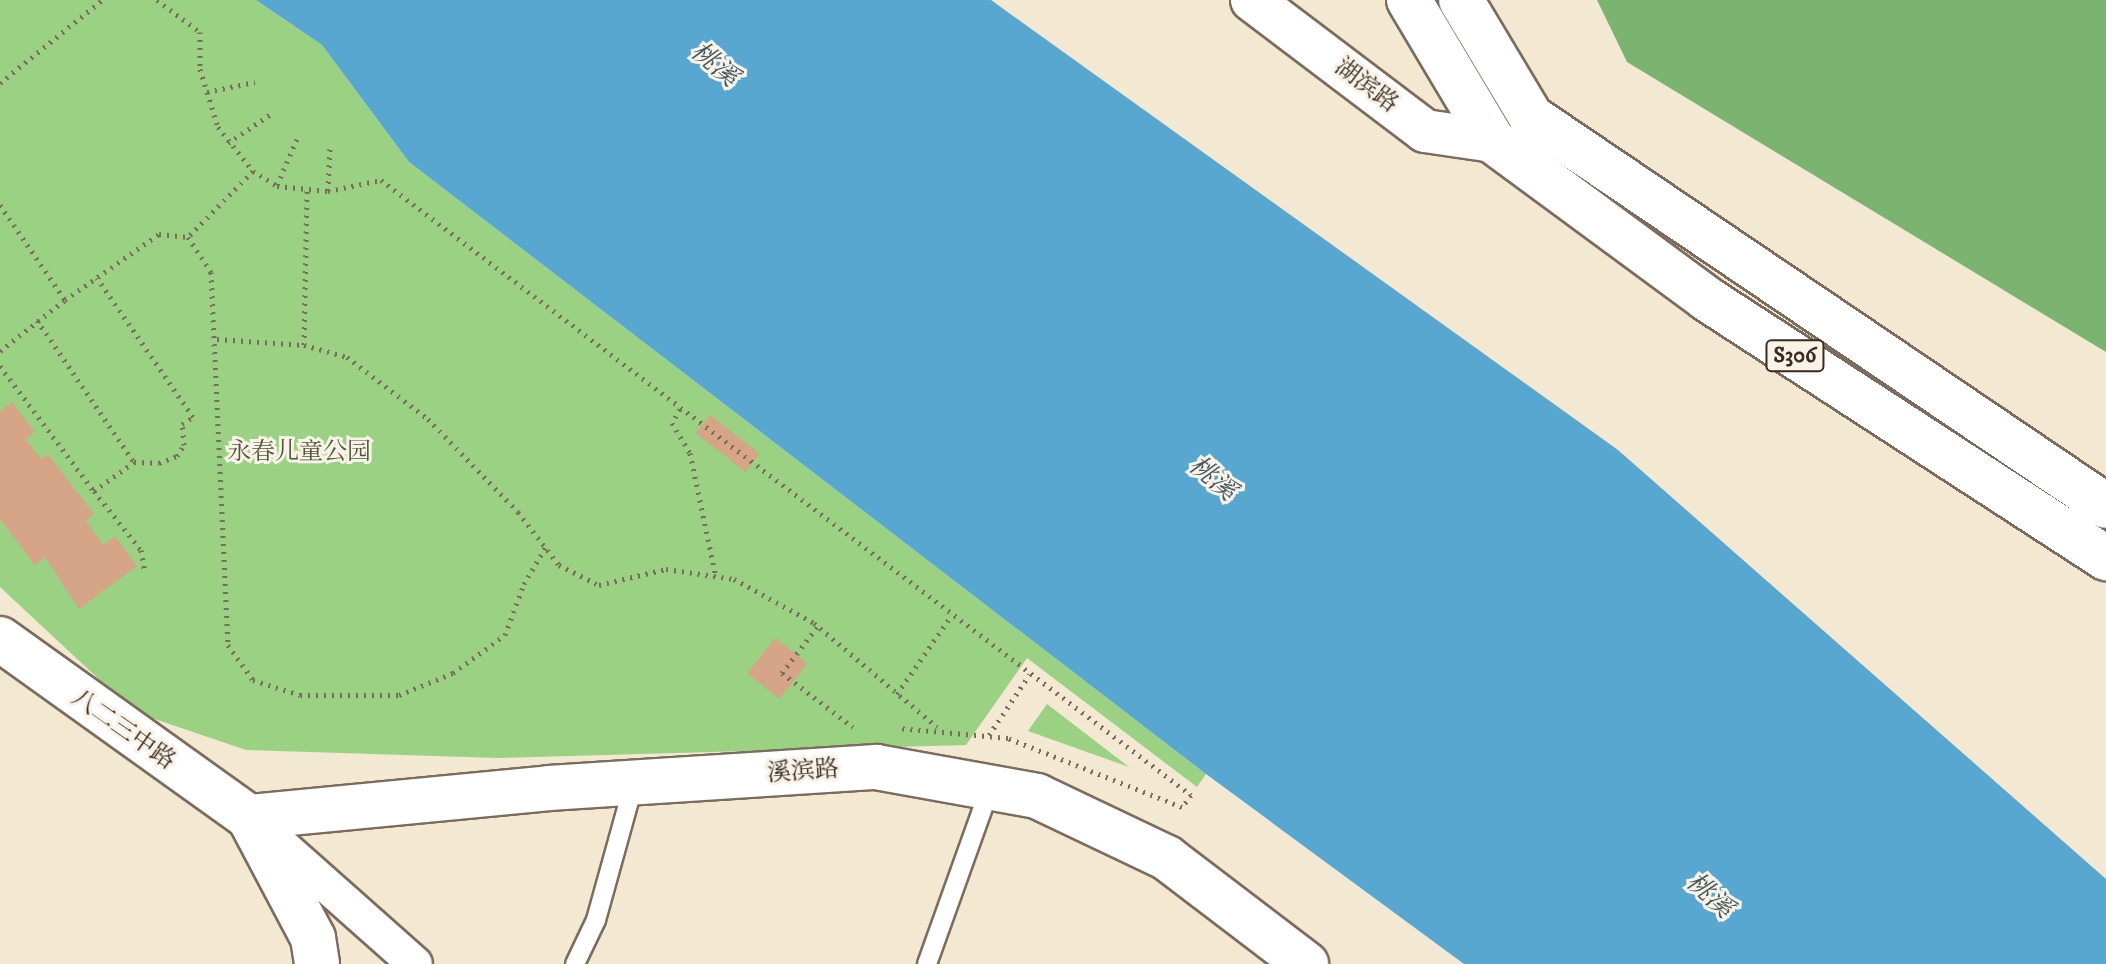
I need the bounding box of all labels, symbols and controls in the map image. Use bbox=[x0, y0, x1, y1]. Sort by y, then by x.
water label: 桃溪 bbox=[684, 36, 744, 94]
street label: 湖滨路 bbox=[1329, 53, 1403, 119]
road number: S306 bbox=[1765, 338, 1825, 374]
park label: 永春儿童公园 bbox=[227, 439, 371, 467]
water label: 桃溪 bbox=[1182, 450, 1242, 508]
street label: 八二三中路 bbox=[66, 684, 180, 776]
street label: 溪滨路 bbox=[766, 755, 840, 789]
water label: 桃溪 bbox=[1679, 867, 1739, 925]

